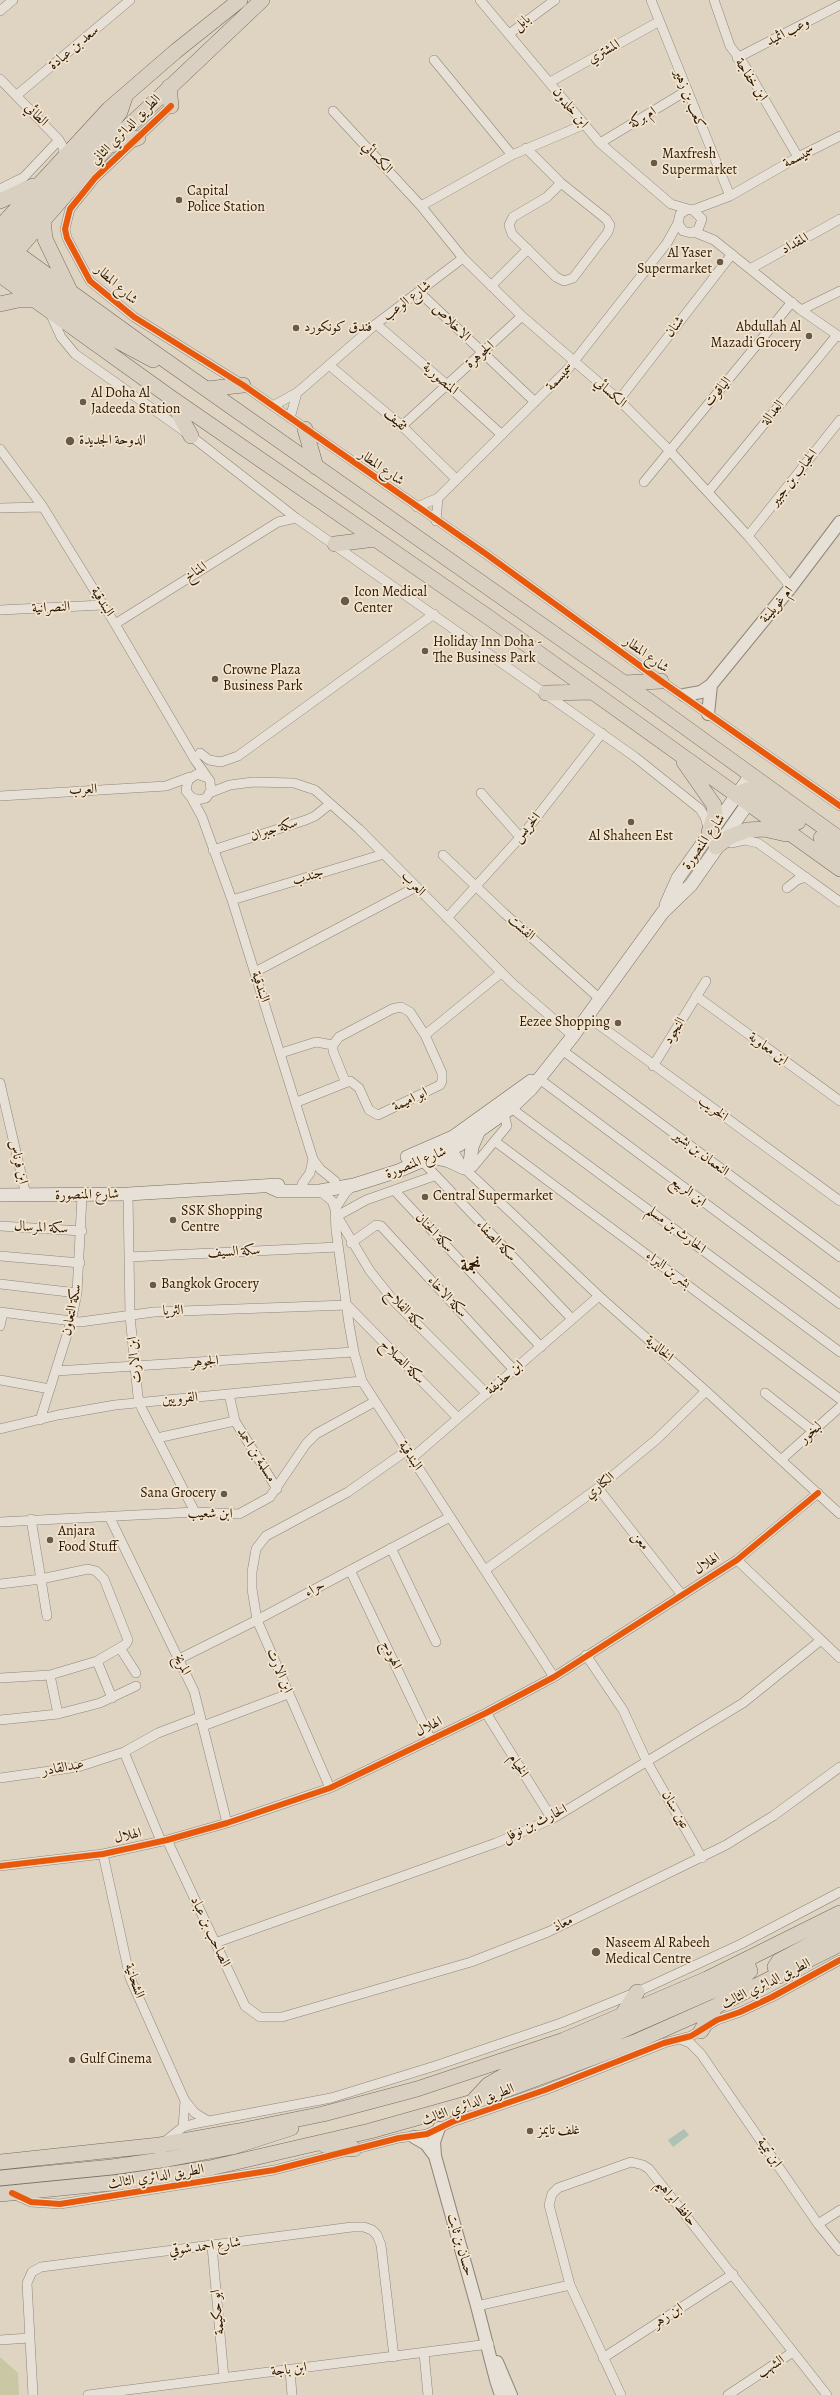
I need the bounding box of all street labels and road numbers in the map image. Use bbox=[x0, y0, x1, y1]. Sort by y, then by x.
street label: بابل bbox=[510, 11, 534, 35]
street label: وعب اثميد bbox=[763, 14, 813, 50]
street label: سعد بن عبادة bbox=[45, 22, 103, 74]
street label: المشتري bbox=[585, 36, 623, 68]
street label: ابن خفاجة bbox=[731, 55, 771, 105]
street label: كعب بن زهير bbox=[670, 67, 708, 131]
street label: ابن خلدون bbox=[548, 84, 592, 132]
street label: الطريق الدائري الثاني bbox=[87, 91, 165, 169]
street label: الطائي bbox=[21, 100, 51, 130]
street label: ام بركة bbox=[626, 103, 660, 133]
street label: الكسائي bbox=[358, 138, 396, 178]
street label: سميسمة bbox=[781, 142, 817, 172]
street label: المقداد bbox=[778, 230, 812, 258]
street label: شارع المطار bbox=[91, 261, 141, 309]
street label: شارع الوعب bbox=[379, 277, 435, 325]
street label: الاخلاص bbox=[428, 301, 474, 345]
street label: شنان bbox=[661, 313, 689, 341]
street label: الجوهرة bbox=[462, 338, 498, 372]
street label: المنصورية bbox=[419, 359, 461, 399]
street label: سميسمة bbox=[543, 359, 577, 395]
street label: الكسائي bbox=[590, 374, 630, 412]
street label: الياقوت bbox=[701, 374, 735, 410]
street label: العدالة bbox=[758, 397, 788, 429]
street label: ثقيف bbox=[380, 405, 410, 435]
street label: شارع المطار bbox=[355, 446, 407, 490]
street label: الحباب بن جبير bbox=[767, 446, 821, 510]
street label: المناخ bbox=[181, 558, 211, 586]
street label: ام غويلينة bbox=[757, 583, 797, 627]
street label: البندقية bbox=[87, 584, 117, 620]
street label: النصرانية bbox=[31, 599, 71, 617]
street label: شارع المطار bbox=[620, 633, 672, 677]
street label: العرب bbox=[69, 781, 97, 799]
street label: الخريس bbox=[509, 810, 545, 846]
street label: شارع المنصورة bbox=[679, 811, 729, 873]
street label: سكة جبران bbox=[248, 814, 300, 846]
street label: جندب bbox=[290, 864, 326, 890]
street label: العرب bbox=[397, 868, 429, 900]
street label: الفشت bbox=[504, 911, 538, 945]
street label: البندقية bbox=[247, 969, 273, 1005]
street label: النجود bbox=[660, 1014, 690, 1048]
street label: ابن معاوية bbox=[745, 1029, 791, 1069]
street label: ابو اميمة bbox=[390, 1084, 430, 1116]
street label: الخريب bbox=[695, 1093, 731, 1125]
street label: النعمان بن بشير bbox=[670, 1128, 732, 1180]
street label: ابن فرناس bbox=[5, 1138, 31, 1186]
street label: شارع المنصورة bbox=[383, 1143, 449, 1183]
street label: ابن الربيع bbox=[667, 1173, 709, 1211]
street label: شارع المنصورة bbox=[55, 1186, 119, 1204]
street label: الحارث بن مسلم bbox=[643, 1202, 709, 1258]
street label: سكة الحنان bbox=[411, 1210, 457, 1256]
street label: سكة الصفاء bbox=[472, 1217, 520, 1265]
street label: سكة المرسال bbox=[13, 1218, 69, 1238]
street label: سكة السيف bbox=[207, 1242, 261, 1262]
street label: بشر بن البراء bbox=[642, 1248, 694, 1292]
street label: سكة الاخاء bbox=[423, 1273, 471, 1321]
street label: سكة التعاون bbox=[58, 1282, 86, 1338]
street label: سكة الفلاح bbox=[381, 1285, 429, 1335]
street label: الثريا bbox=[162, 1302, 184, 1320]
street label: الخالدية bbox=[641, 1332, 677, 1366]
street label: ابن الارت bbox=[124, 1336, 146, 1384]
street label: سكة الصلاح bbox=[376, 1336, 428, 1388]
street label: الجوهر bbox=[191, 1353, 219, 1371]
street label: ابن حذيفة bbox=[483, 1357, 527, 1399]
street label: القرويين bbox=[161, 1389, 199, 1409]
street label: لبخور bbox=[796, 1418, 826, 1448]
street label: مسلمة بن احمد bbox=[233, 1425, 279, 1485]
street label: البندقية bbox=[394, 1438, 426, 1474]
street label: الكناري bbox=[582, 1469, 618, 1503]
street label: ابن شعيب bbox=[187, 1505, 233, 1523]
street label: معن bbox=[627, 1528, 653, 1554]
street label: الهلال bbox=[691, 1549, 723, 1579]
street label: حراء bbox=[302, 1577, 328, 1601]
street label: الهودج bbox=[377, 1638, 405, 1672]
street label: ابن الارت bbox=[262, 1646, 296, 1696]
street label: المريخ bbox=[170, 1651, 194, 1679]
street label: الهلال bbox=[413, 1713, 445, 1741]
street label: الخيام bbox=[504, 1751, 532, 1781]
street label: عبدالقادر bbox=[41, 1756, 85, 1780]
street label: عين سنان bbox=[657, 1788, 693, 1832]
street label: الحارث بن نوفل bbox=[500, 1801, 570, 1847]
street label: الهلال bbox=[113, 1825, 143, 1847]
street label: الصاحب بن عباد bbox=[186, 1894, 234, 1970]
street label: معاذ bbox=[550, 1912, 576, 1936]
street label: الطريق الدائري الثالث bbox=[719, 1955, 813, 2013]
street label: الشحانية bbox=[120, 1961, 148, 2001]
street label: الطريق الدائري الثالث bbox=[419, 2080, 517, 2130]
street label: ابن تيمية bbox=[753, 2135, 785, 2171]
street label: الطريق الدائري الثالث bbox=[107, 2161, 205, 2193]
street label: حافظ ابراهيم bbox=[652, 2176, 700, 2230]
street label: حسان بن ثابت bbox=[443, 2212, 477, 2278]
street label: شارع احمد شوقي bbox=[168, 2234, 242, 2260]
street label: ابو حكيمة bbox=[207, 2289, 229, 2335]
street label: ابن زهر bbox=[650, 2300, 686, 2332]
street label: الشهب bbox=[754, 2352, 788, 2382]
street label: ابن باجة bbox=[270, 2359, 308, 2381]

